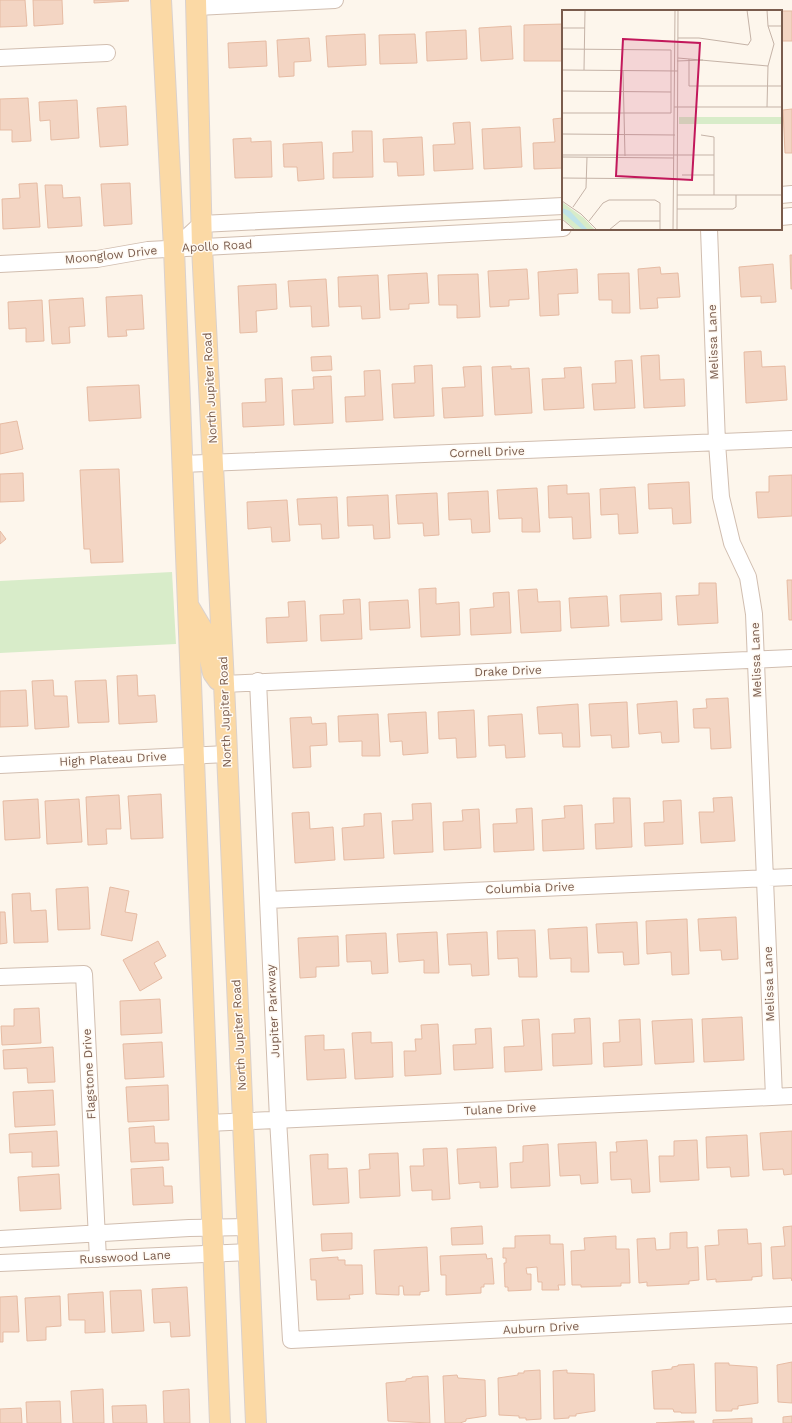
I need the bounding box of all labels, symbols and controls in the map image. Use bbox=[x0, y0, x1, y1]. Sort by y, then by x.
inset map bbox=[562, 10, 782, 230]
street label: Apollo Road bbox=[181, 237, 253, 255]
street label: Moonglow Drive bbox=[64, 243, 158, 267]
street label: Melissa Lane bbox=[705, 304, 721, 380]
street label: North Jupiter Road bbox=[200, 332, 220, 444]
street label: Cornell Drive bbox=[449, 444, 525, 460]
street label: Melissa Lane bbox=[748, 622, 764, 698]
street label: North Jupiter Road bbox=[216, 656, 234, 768]
street label: Drake Drive bbox=[474, 663, 542, 679]
street label: High Plateau Drive bbox=[59, 749, 167, 769]
street label: Columbia Drive bbox=[485, 879, 575, 897]
street label: Melissa Lane bbox=[761, 946, 777, 1022]
street label: Jupiter Parkway bbox=[264, 963, 282, 1058]
street label: North Jupiter Road bbox=[229, 979, 249, 1091]
street label: Flagstone Drive bbox=[80, 1028, 98, 1120]
street label: Tulane Drive bbox=[463, 1100, 537, 1118]
street label: Russwood Lane bbox=[79, 1248, 171, 1266]
street label: Auburn Drive bbox=[502, 1319, 580, 1337]

